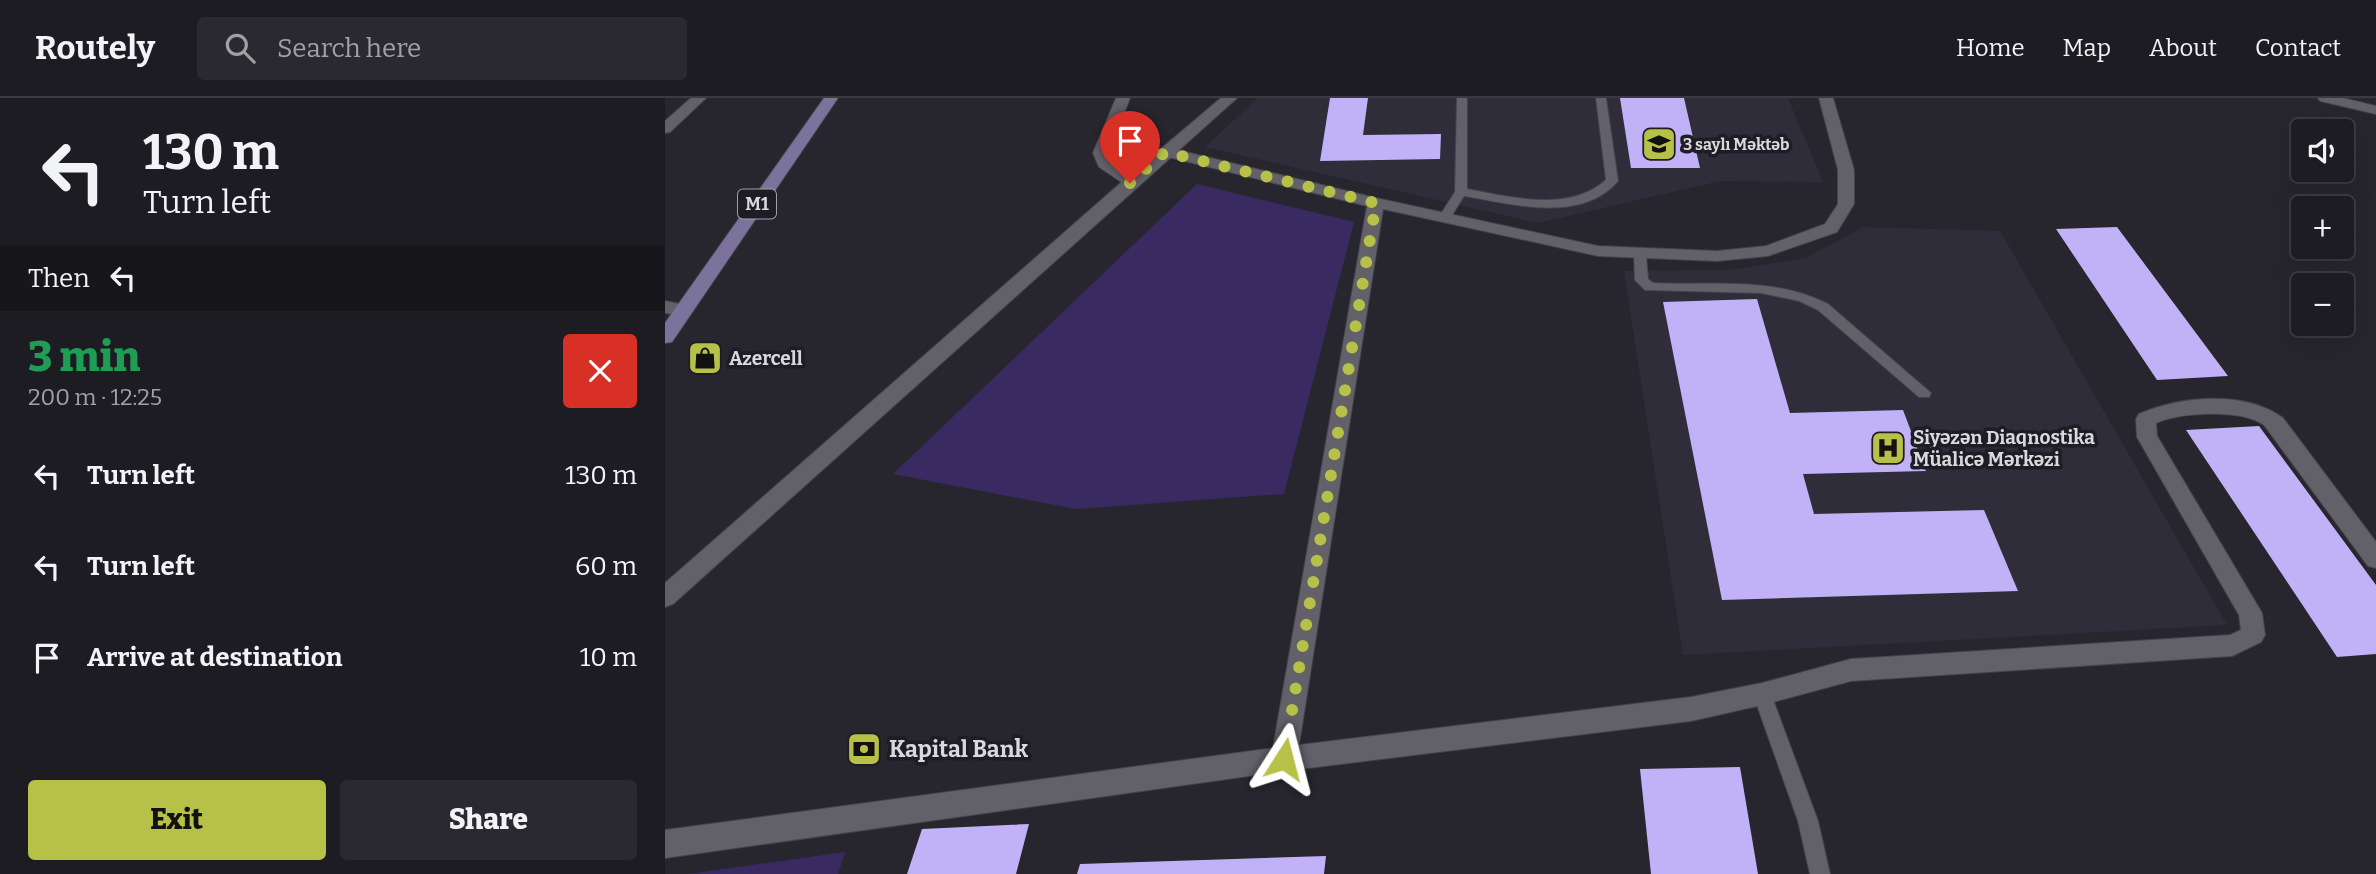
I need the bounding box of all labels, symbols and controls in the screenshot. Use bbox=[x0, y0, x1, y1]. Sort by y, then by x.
search box bbox=[197, 17, 687, 80]
text: Routely bbox=[35, 28, 155, 68]
icon: search bbox=[221, 29, 259, 67]
text: Search here bbox=[277, 33, 421, 64]
text: Home bbox=[1956, 34, 2025, 62]
text: Map bbox=[2063, 34, 2111, 62]
text: About bbox=[2149, 34, 2217, 62]
text: Contact bbox=[2255, 34, 2341, 62]
pin bbox=[1100, 111, 1160, 183]
map controls bbox=[2291, 119, 2354, 336]
button: sound bbox=[2291, 119, 2354, 182]
icon: arrive bbox=[1111, 122, 1149, 160]
text: 130 m bbox=[143, 123, 279, 182]
school or university icon: 3 saylı Məktəb bbox=[1640, 125, 1678, 163]
icon: left bbox=[28, 126, 119, 217]
place label: 3 saylı Məktəb bbox=[1683, 135, 1790, 154]
text: Turn left bbox=[143, 183, 271, 221]
road number: M1 bbox=[738, 190, 776, 218]
button: + bbox=[2291, 196, 2354, 259]
icon: left bbox=[104, 259, 142, 297]
text: Then bbox=[28, 263, 90, 294]
button: − bbox=[2291, 273, 2354, 336]
text: 3 min bbox=[28, 332, 141, 382]
button: close bbox=[563, 334, 637, 408]
shop icon: Azercell bbox=[686, 339, 724, 377]
place label: Azercell bbox=[729, 347, 803, 370]
text: 200 m · 12:25 bbox=[28, 383, 162, 411]
place label: Siyəzən Diaqnostika Müalicə Mərkəzi bbox=[1913, 426, 2095, 471]
hospital icon: Siyəzən Diaqnostika Müalicə Mərkəzi bbox=[1869, 429, 1907, 467]
icon: left bbox=[28, 457, 66, 495]
text: Turn left bbox=[87, 460, 195, 491]
text: 130 m bbox=[565, 460, 637, 491]
icon: left bbox=[28, 548, 66, 586]
text: Turn left bbox=[87, 551, 195, 582]
text: 60 m bbox=[575, 551, 637, 582]
icon: arrive bbox=[28, 639, 66, 677]
text: Arrive at destination bbox=[87, 642, 342, 673]
text: 10 m bbox=[580, 642, 637, 673]
position arrow bbox=[1247, 722, 1321, 796]
bank icon: Kapital Bank bbox=[845, 730, 883, 768]
place label: Kapital Bank bbox=[889, 735, 1028, 763]
button: Exit bbox=[28, 780, 326, 860]
button: Share bbox=[340, 780, 637, 860]

